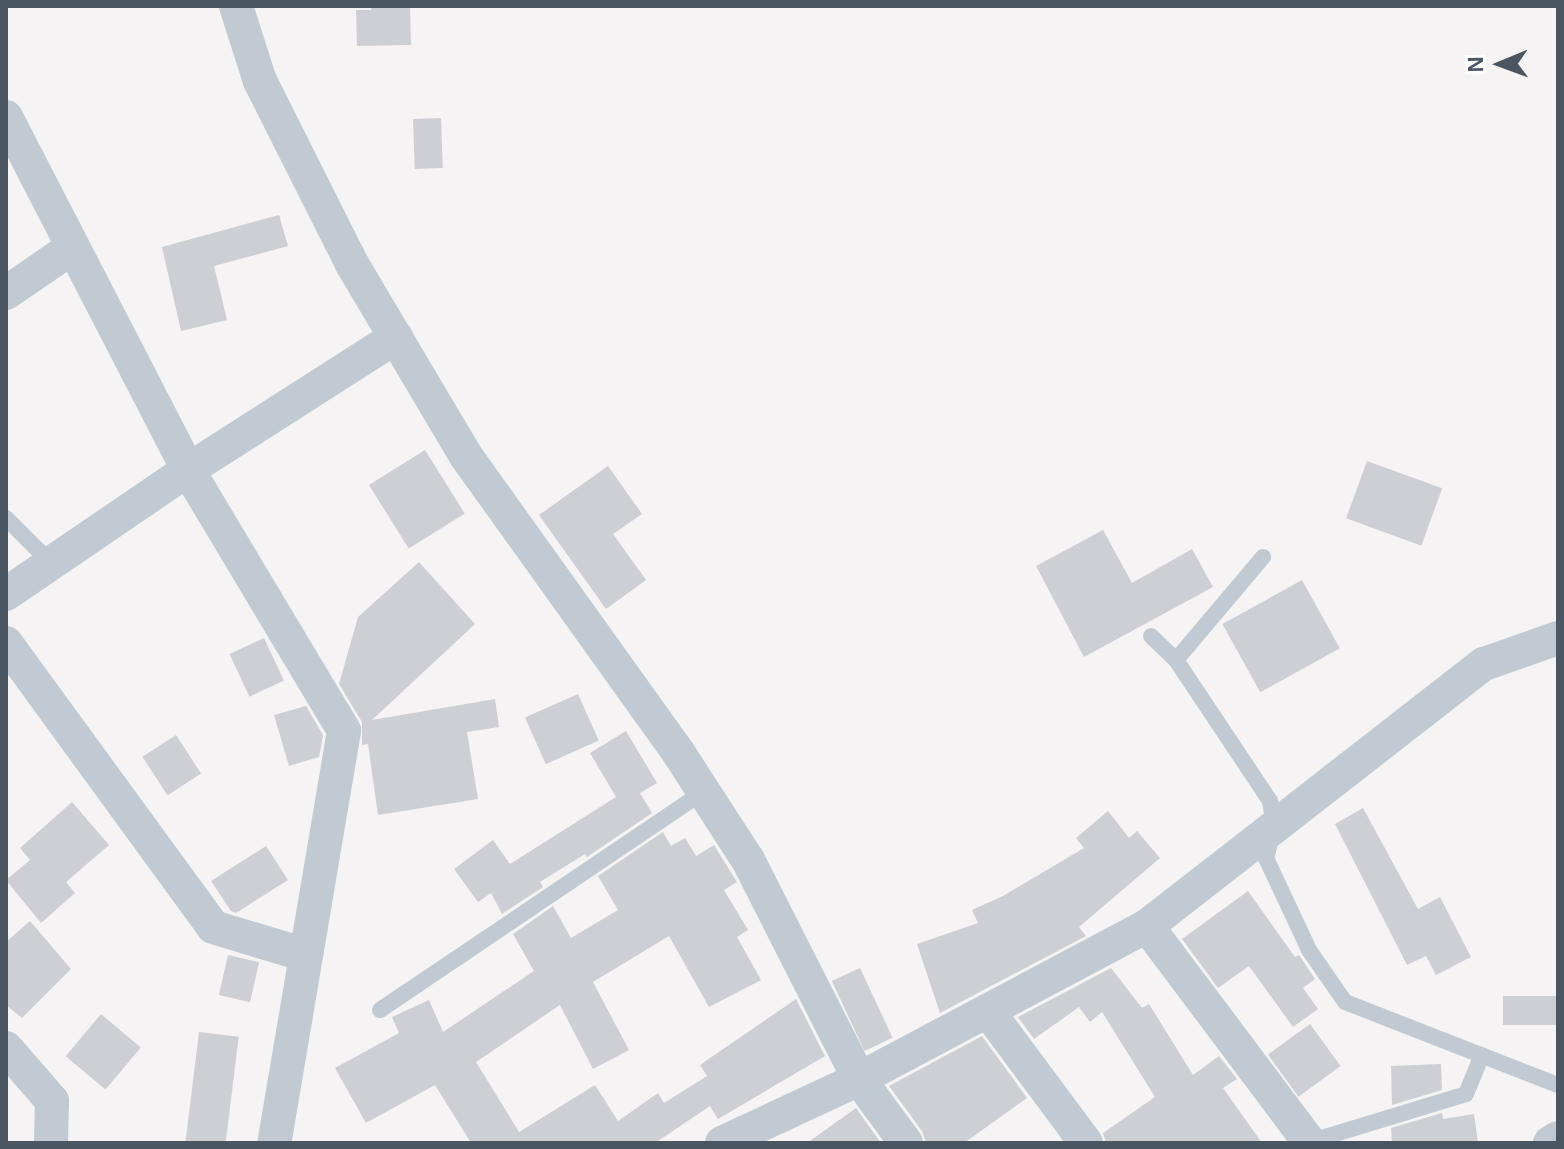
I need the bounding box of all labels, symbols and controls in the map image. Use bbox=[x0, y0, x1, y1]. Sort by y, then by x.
north arrow bbox=[1460, 24, 1540, 104]
text: N bbox=[1463, 56, 1488, 73]

